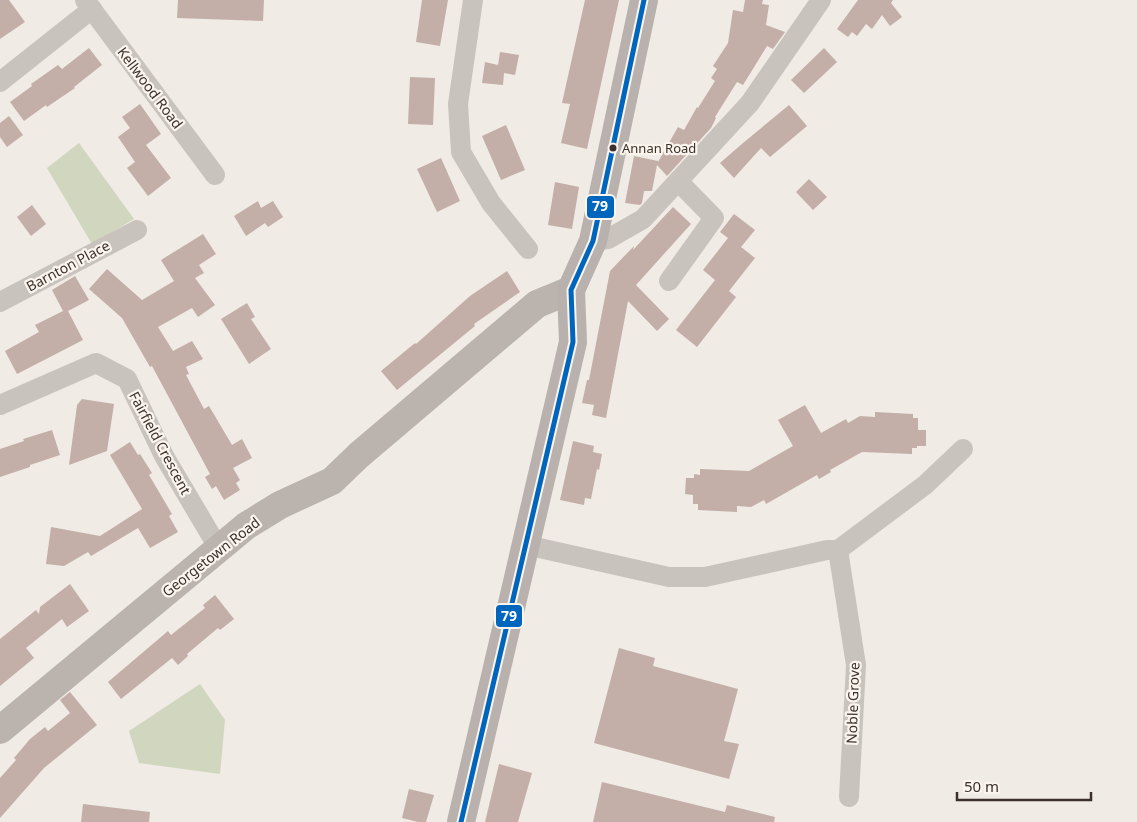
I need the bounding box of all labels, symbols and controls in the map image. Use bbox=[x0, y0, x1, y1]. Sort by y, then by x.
street label: Kellwood Road bbox=[113, 43, 187, 132]
place label: Annan Road bbox=[622, 139, 696, 157]
marker: Annan Road bbox=[608, 143, 618, 153]
line badge: 79 bbox=[586, 195, 615, 219]
text: 79 bbox=[592, 196, 608, 215]
street label: Barnton Place bbox=[23, 236, 113, 295]
street label: Fairfield Crescent bbox=[125, 388, 196, 498]
street label: Georgetown Road bbox=[158, 513, 263, 601]
line badge: 79 bbox=[495, 604, 523, 628]
text: 79 bbox=[501, 606, 517, 625]
street label: Noble Grove bbox=[842, 662, 863, 744]
scale bar bbox=[957, 770, 1091, 802]
text: 50 m bbox=[964, 776, 999, 796]

